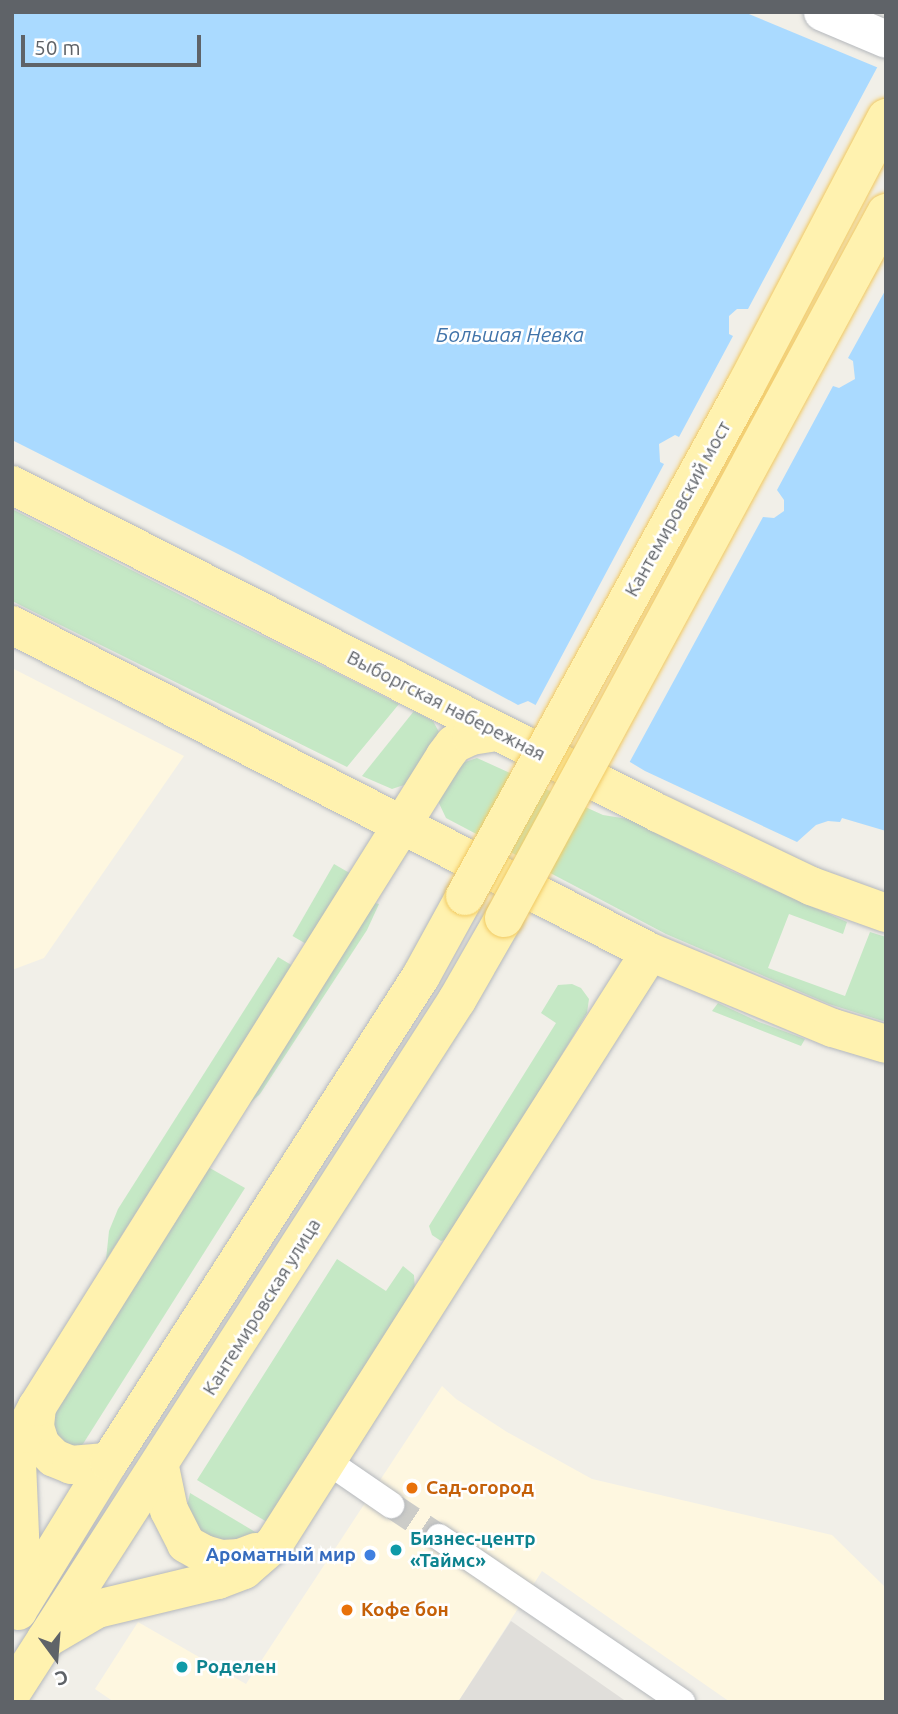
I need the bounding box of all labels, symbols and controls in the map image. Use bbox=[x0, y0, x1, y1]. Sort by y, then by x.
scale bar bbox=[24, 21, 205, 65]
text: 50 m bbox=[34, 35, 81, 59]
water label: Большая Невка bbox=[436, 321, 584, 347]
street label: Кантемировский мост bbox=[620, 417, 736, 601]
street label: Выборгская набережная bbox=[343, 646, 549, 766]
street label: Кантемировская улица bbox=[198, 1214, 326, 1400]
place label: Сад-огород bbox=[426, 1477, 534, 1499]
marker: Сад-огород bbox=[404, 1480, 420, 1496]
place label: Бизнес-центр «Таймс» bbox=[410, 1528, 536, 1572]
marker: Бизнес-центр «Таймс» bbox=[388, 1542, 404, 1558]
place label: Ароматный мир bbox=[206, 1544, 356, 1566]
marker: Ароматный мир bbox=[362, 1547, 378, 1563]
place label: Кофе бон bbox=[361, 1599, 449, 1621]
marker: Кофе бон bbox=[339, 1602, 355, 1618]
north arrow bbox=[21, 1623, 91, 1693]
place label: Роделен bbox=[196, 1656, 276, 1678]
marker: Роделен bbox=[174, 1659, 190, 1675]
text: С bbox=[53, 1666, 71, 1690]

